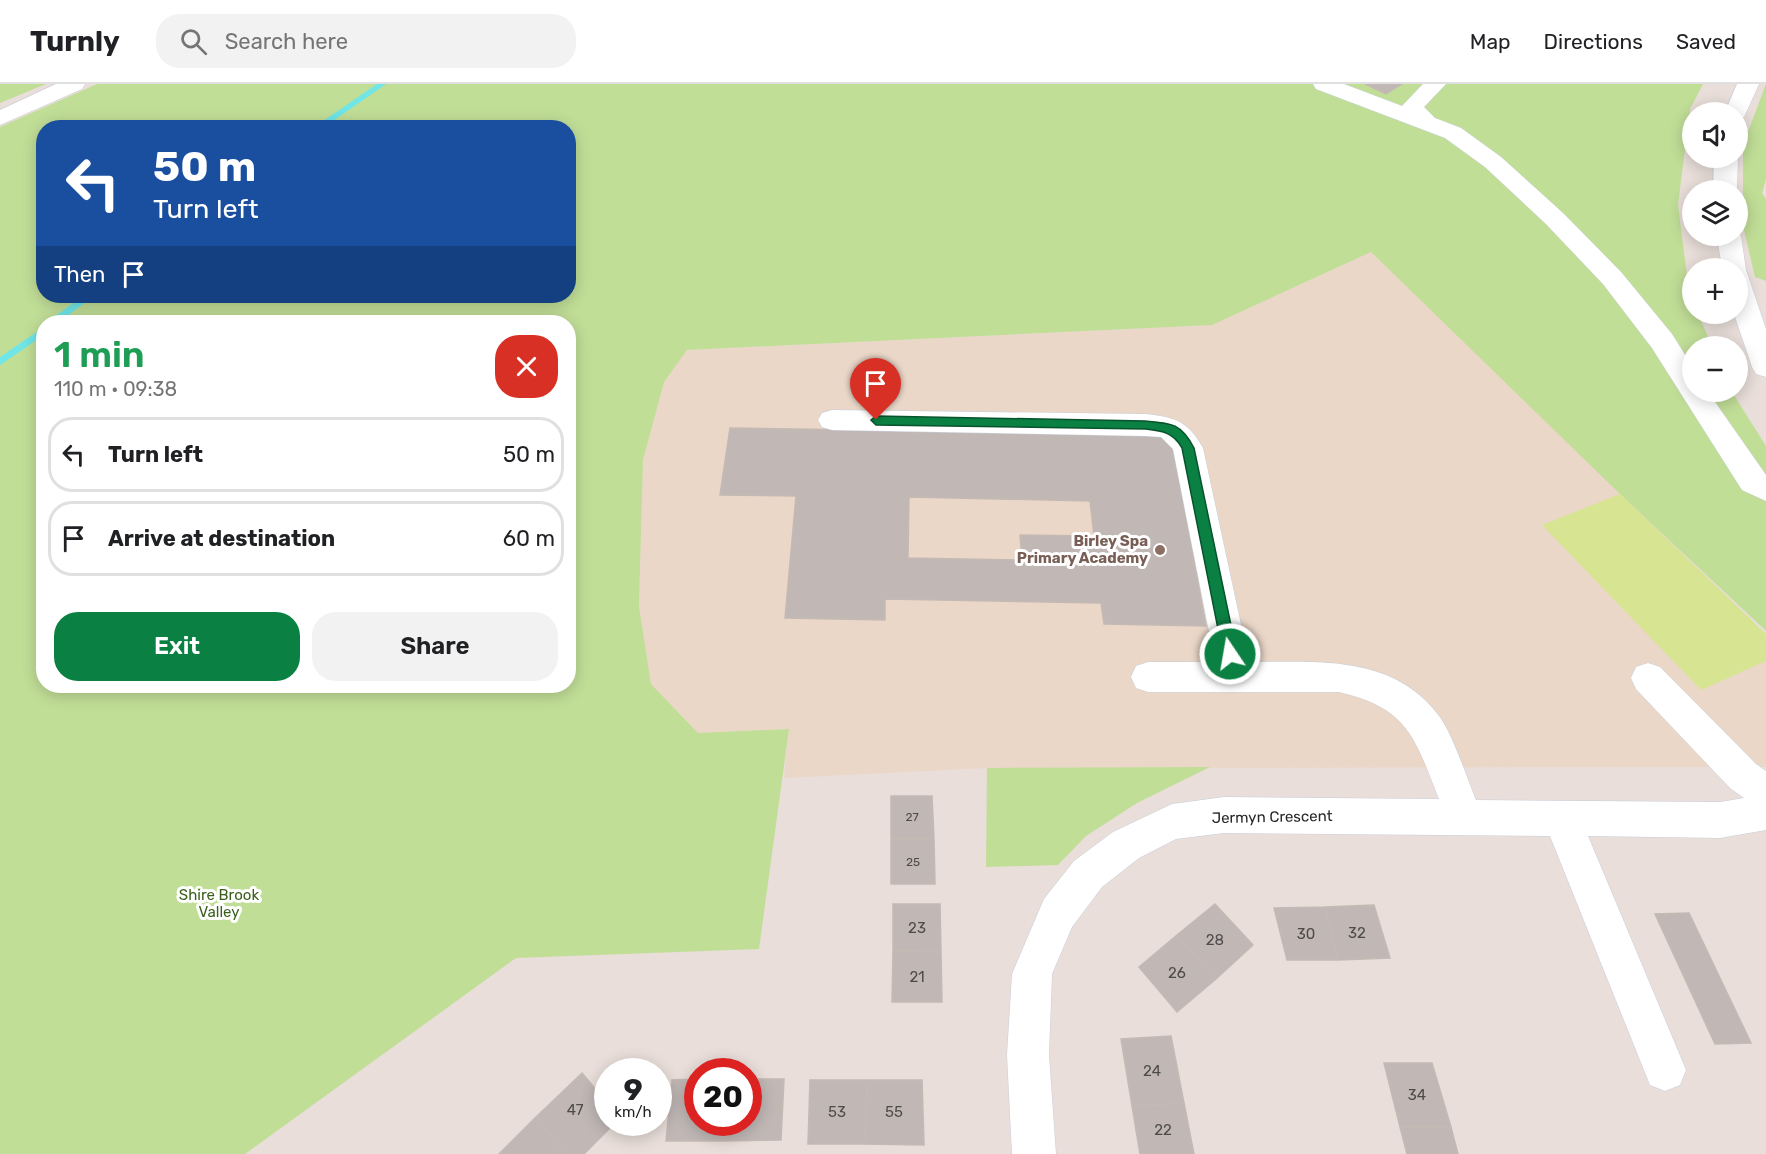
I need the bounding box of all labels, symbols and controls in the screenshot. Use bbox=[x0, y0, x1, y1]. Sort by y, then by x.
search box bbox=[156, 14, 576, 68]
text: Turnly bbox=[30, 25, 120, 58]
icon: search bbox=[177, 25, 210, 58]
text: Search here bbox=[225, 28, 348, 55]
text: Map bbox=[1470, 29, 1511, 54]
text: Directions bbox=[1544, 29, 1643, 54]
text: Saved bbox=[1676, 29, 1736, 54]
map controls bbox=[1682, 102, 1748, 402]
button: sound bbox=[1682, 102, 1748, 168]
text: 50 m bbox=[153, 142, 256, 192]
icon: left bbox=[54, 144, 132, 222]
button: layers bbox=[1682, 180, 1748, 246]
text: Turn left bbox=[153, 193, 258, 225]
icon: arrive bbox=[117, 258, 150, 291]
button: + bbox=[1682, 258, 1748, 324]
text: Then bbox=[54, 261, 105, 288]
text: 1 min bbox=[54, 333, 145, 376]
button: close bbox=[495, 335, 558, 398]
button: − bbox=[1682, 336, 1748, 402]
pin bbox=[850, 358, 901, 420]
icon: arrive bbox=[859, 367, 892, 400]
text: 110 m · 09:38 bbox=[54, 377, 177, 401]
icon: left bbox=[57, 438, 90, 471]
text: Turn left bbox=[108, 441, 203, 468]
text: 50 m bbox=[503, 441, 555, 468]
icon: arrive bbox=[57, 522, 90, 555]
text: Arrive at destination bbox=[108, 525, 335, 552]
text: 60 m bbox=[503, 525, 555, 552]
place label: Birley Spa Primary Academy bbox=[1017, 532, 1148, 567]
marker: Birley Spa Primary Academy bbox=[1153, 543, 1167, 557]
button: Exit bbox=[54, 612, 300, 681]
button: Share bbox=[312, 612, 558, 681]
position arrow bbox=[1198, 622, 1262, 686]
street label: Jermyn Crescent bbox=[1211, 807, 1333, 827]
house number: 27 bbox=[905, 810, 919, 824]
house number: 25 bbox=[906, 855, 920, 869]
park label: Shire Brook Valley bbox=[179, 886, 259, 921]
house number: 23 bbox=[908, 919, 926, 937]
house number: 32 bbox=[1348, 924, 1366, 942]
house number: 30 bbox=[1297, 925, 1315, 943]
house number: 28 bbox=[1206, 931, 1224, 949]
house number: 26 bbox=[1168, 964, 1186, 982]
house number: 21 bbox=[909, 968, 925, 986]
speed limit sign: 20 bbox=[684, 1058, 762, 1136]
house number: 24 bbox=[1143, 1062, 1161, 1080]
text: 9 bbox=[623, 1072, 643, 1108]
house number: 34 bbox=[1408, 1086, 1426, 1104]
house number: 47 bbox=[567, 1101, 584, 1119]
text: km/h bbox=[614, 1103, 652, 1121]
house number: 53 bbox=[828, 1103, 846, 1121]
house number: 55 bbox=[885, 1103, 903, 1121]
house number: 22 bbox=[1154, 1121, 1172, 1139]

